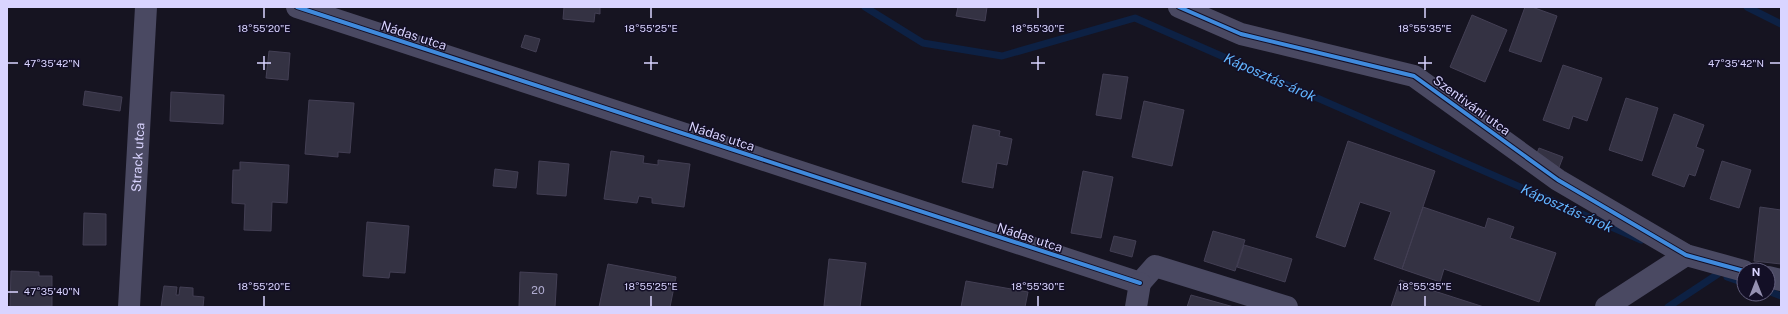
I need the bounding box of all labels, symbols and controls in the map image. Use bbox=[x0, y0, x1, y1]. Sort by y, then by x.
street label: Nádas utca bbox=[379, 18, 449, 53]
text: 18°55'20"E bbox=[237, 22, 291, 34]
text: 18°55'25"E bbox=[624, 22, 678, 34]
text: 18°55'30"E bbox=[1011, 22, 1065, 34]
text: 18°55'35"E bbox=[1398, 22, 1452, 34]
water label: Káposztás-árok bbox=[1222, 50, 1319, 105]
text: 47°35'42"N bbox=[24, 57, 80, 69]
text: 47°35'42"N bbox=[1708, 57, 1764, 69]
street label: Szentiváni utca bbox=[1430, 72, 1513, 138]
street label: Nádas utca bbox=[687, 119, 757, 154]
street label: Strack utca bbox=[129, 122, 147, 192]
water label: Káposztás-árok bbox=[1519, 181, 1616, 236]
street label: Nádas utca bbox=[995, 220, 1065, 255]
north arrow bbox=[1736, 262, 1776, 302]
text: N bbox=[1752, 266, 1760, 278]
text: 18°55'20"E bbox=[237, 280, 291, 292]
text: 18°55'25"E bbox=[624, 280, 678, 292]
text: 18°55'30"E bbox=[1011, 280, 1065, 292]
text: 18°55'35"E bbox=[1398, 280, 1452, 292]
house number: 20 bbox=[531, 284, 545, 296]
text: 47°35'40"N bbox=[24, 285, 80, 297]

